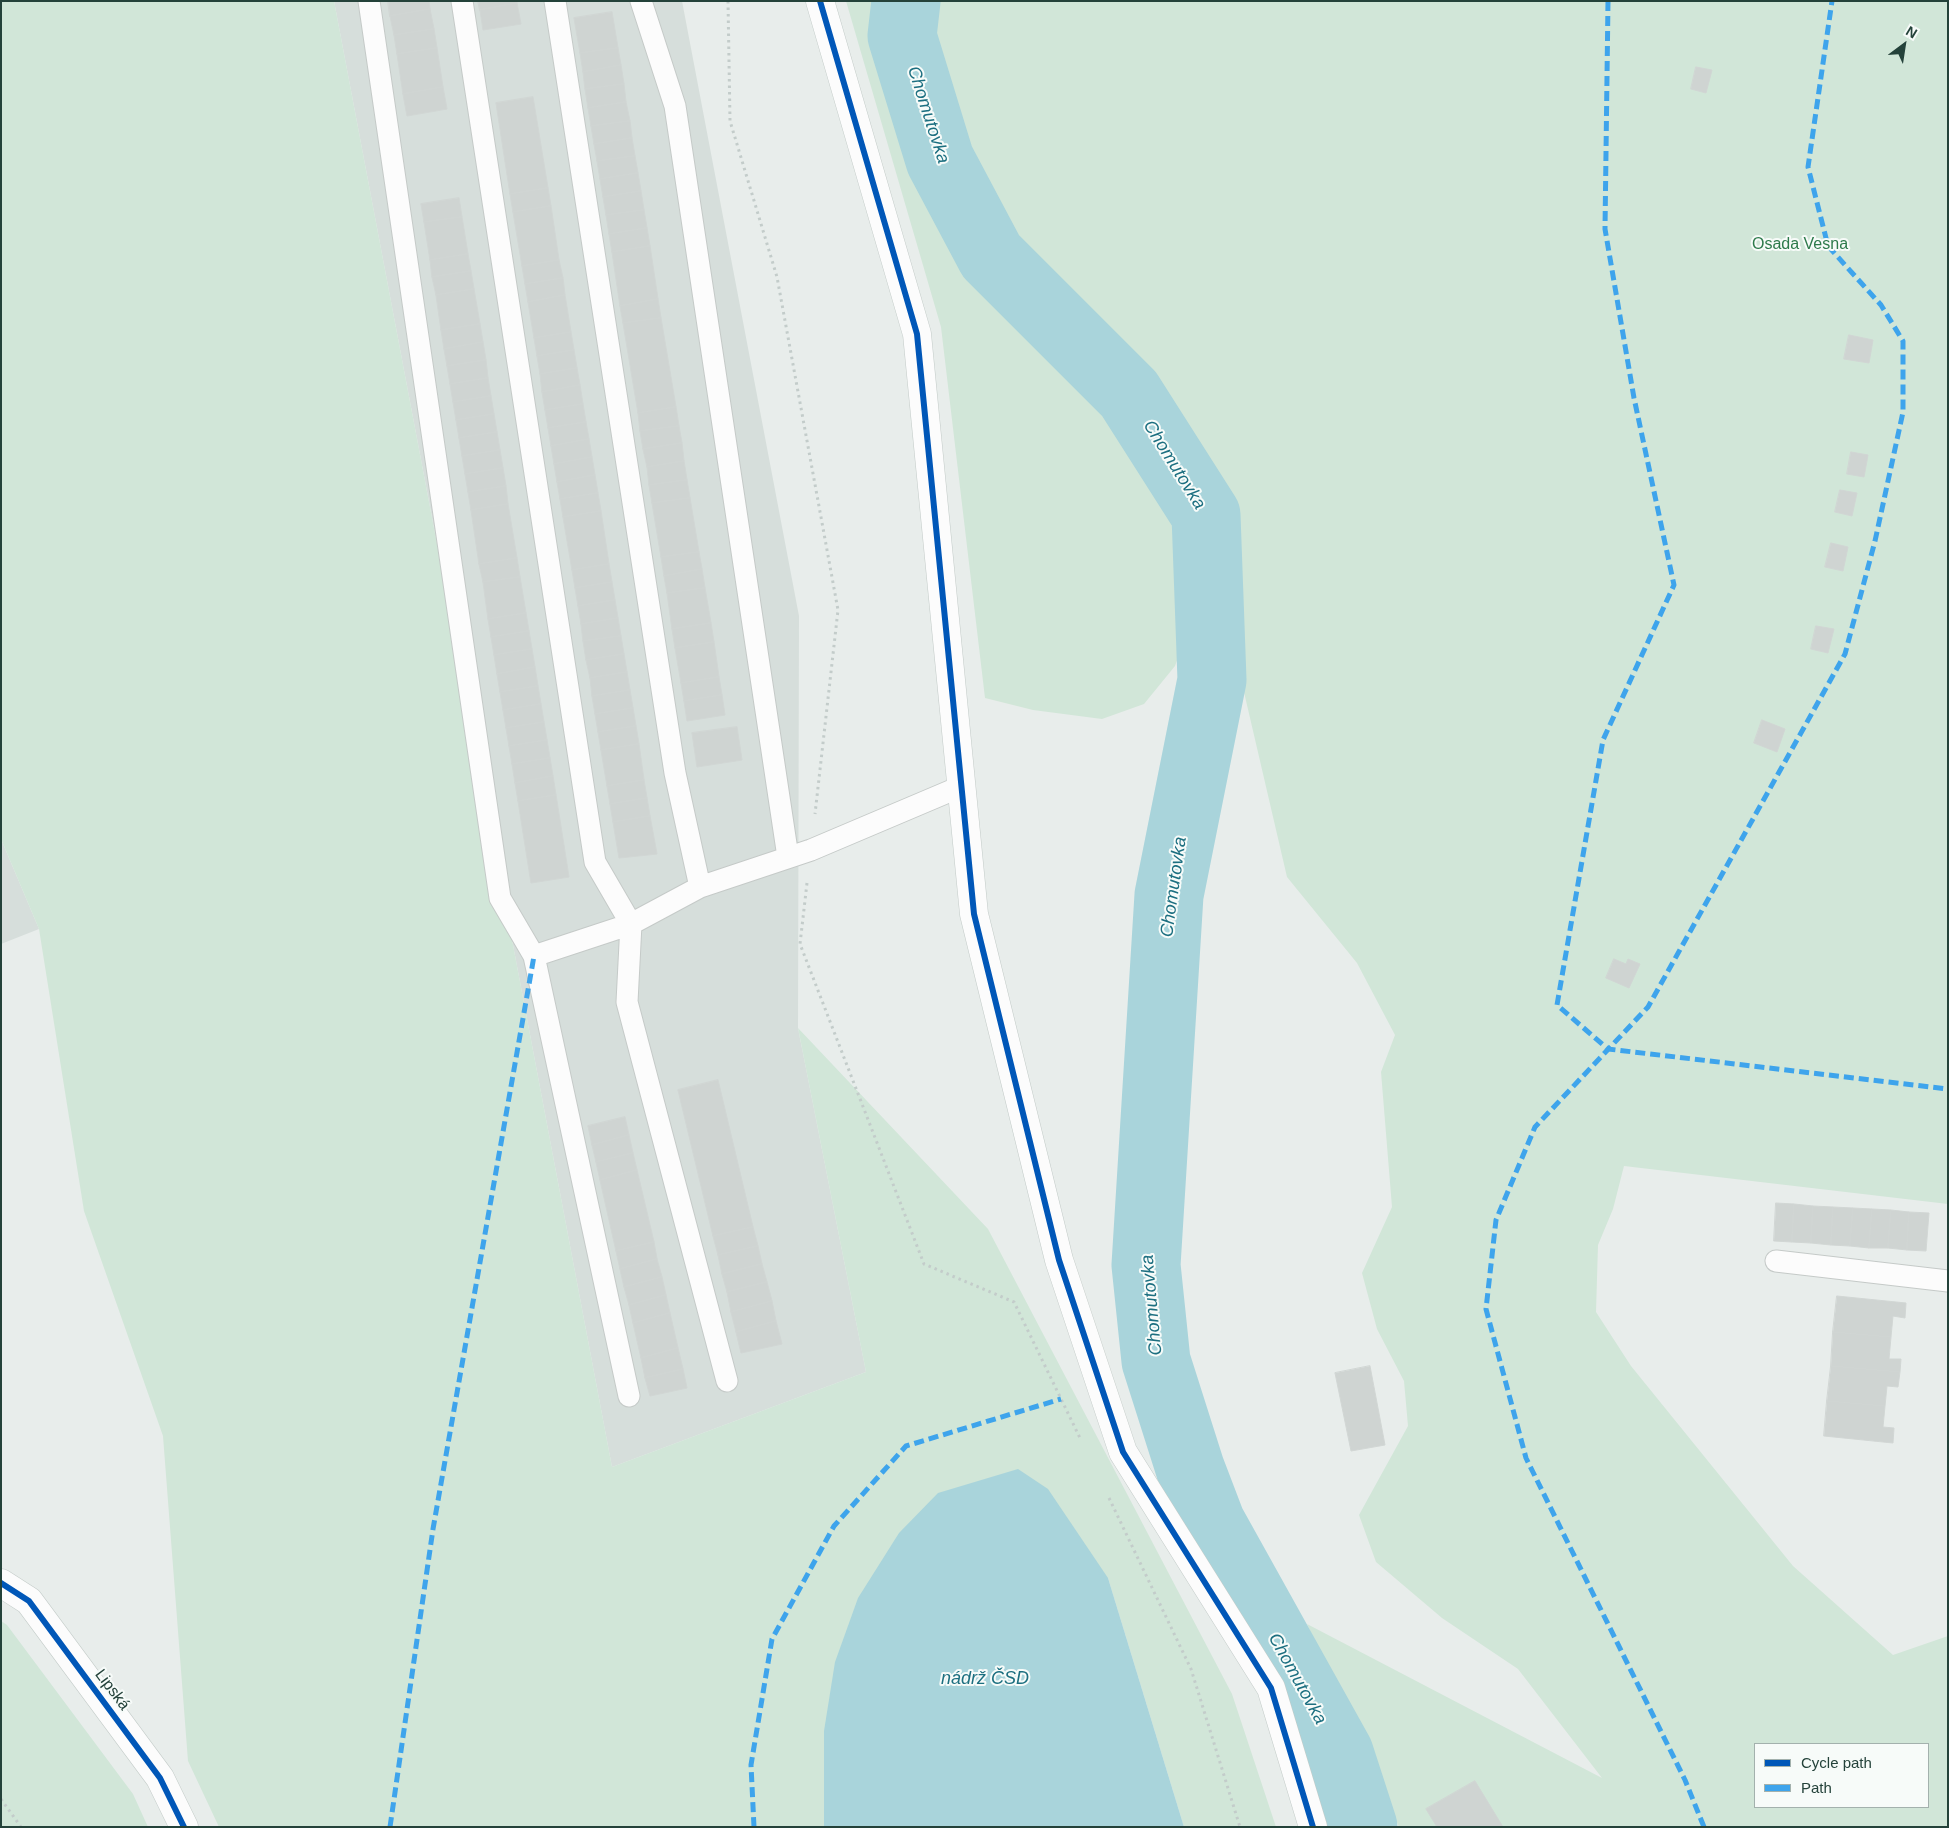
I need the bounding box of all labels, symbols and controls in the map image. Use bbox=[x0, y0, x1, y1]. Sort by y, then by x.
north arrow bbox=[1879, 20, 1929, 70]
text: N bbox=[1903, 23, 1920, 42]
water label: Chomutovka bbox=[902, 64, 954, 166]
park label: Osada Vesna bbox=[1752, 235, 1848, 255]
water label: Chomutovka bbox=[1138, 416, 1210, 514]
water label: Chomutovka bbox=[1156, 835, 1192, 939]
water label: Chomutovka bbox=[1137, 1254, 1167, 1356]
water label: Chomutovka bbox=[1263, 1630, 1331, 1728]
street label: Lipská bbox=[90, 1666, 134, 1714]
water label: nádrž ČSD bbox=[941, 1668, 1029, 1690]
legend bbox=[1754, 1743, 1929, 1808]
text: Cycle path bbox=[1801, 1754, 1872, 1771]
text: Path bbox=[1801, 1779, 1832, 1796]

